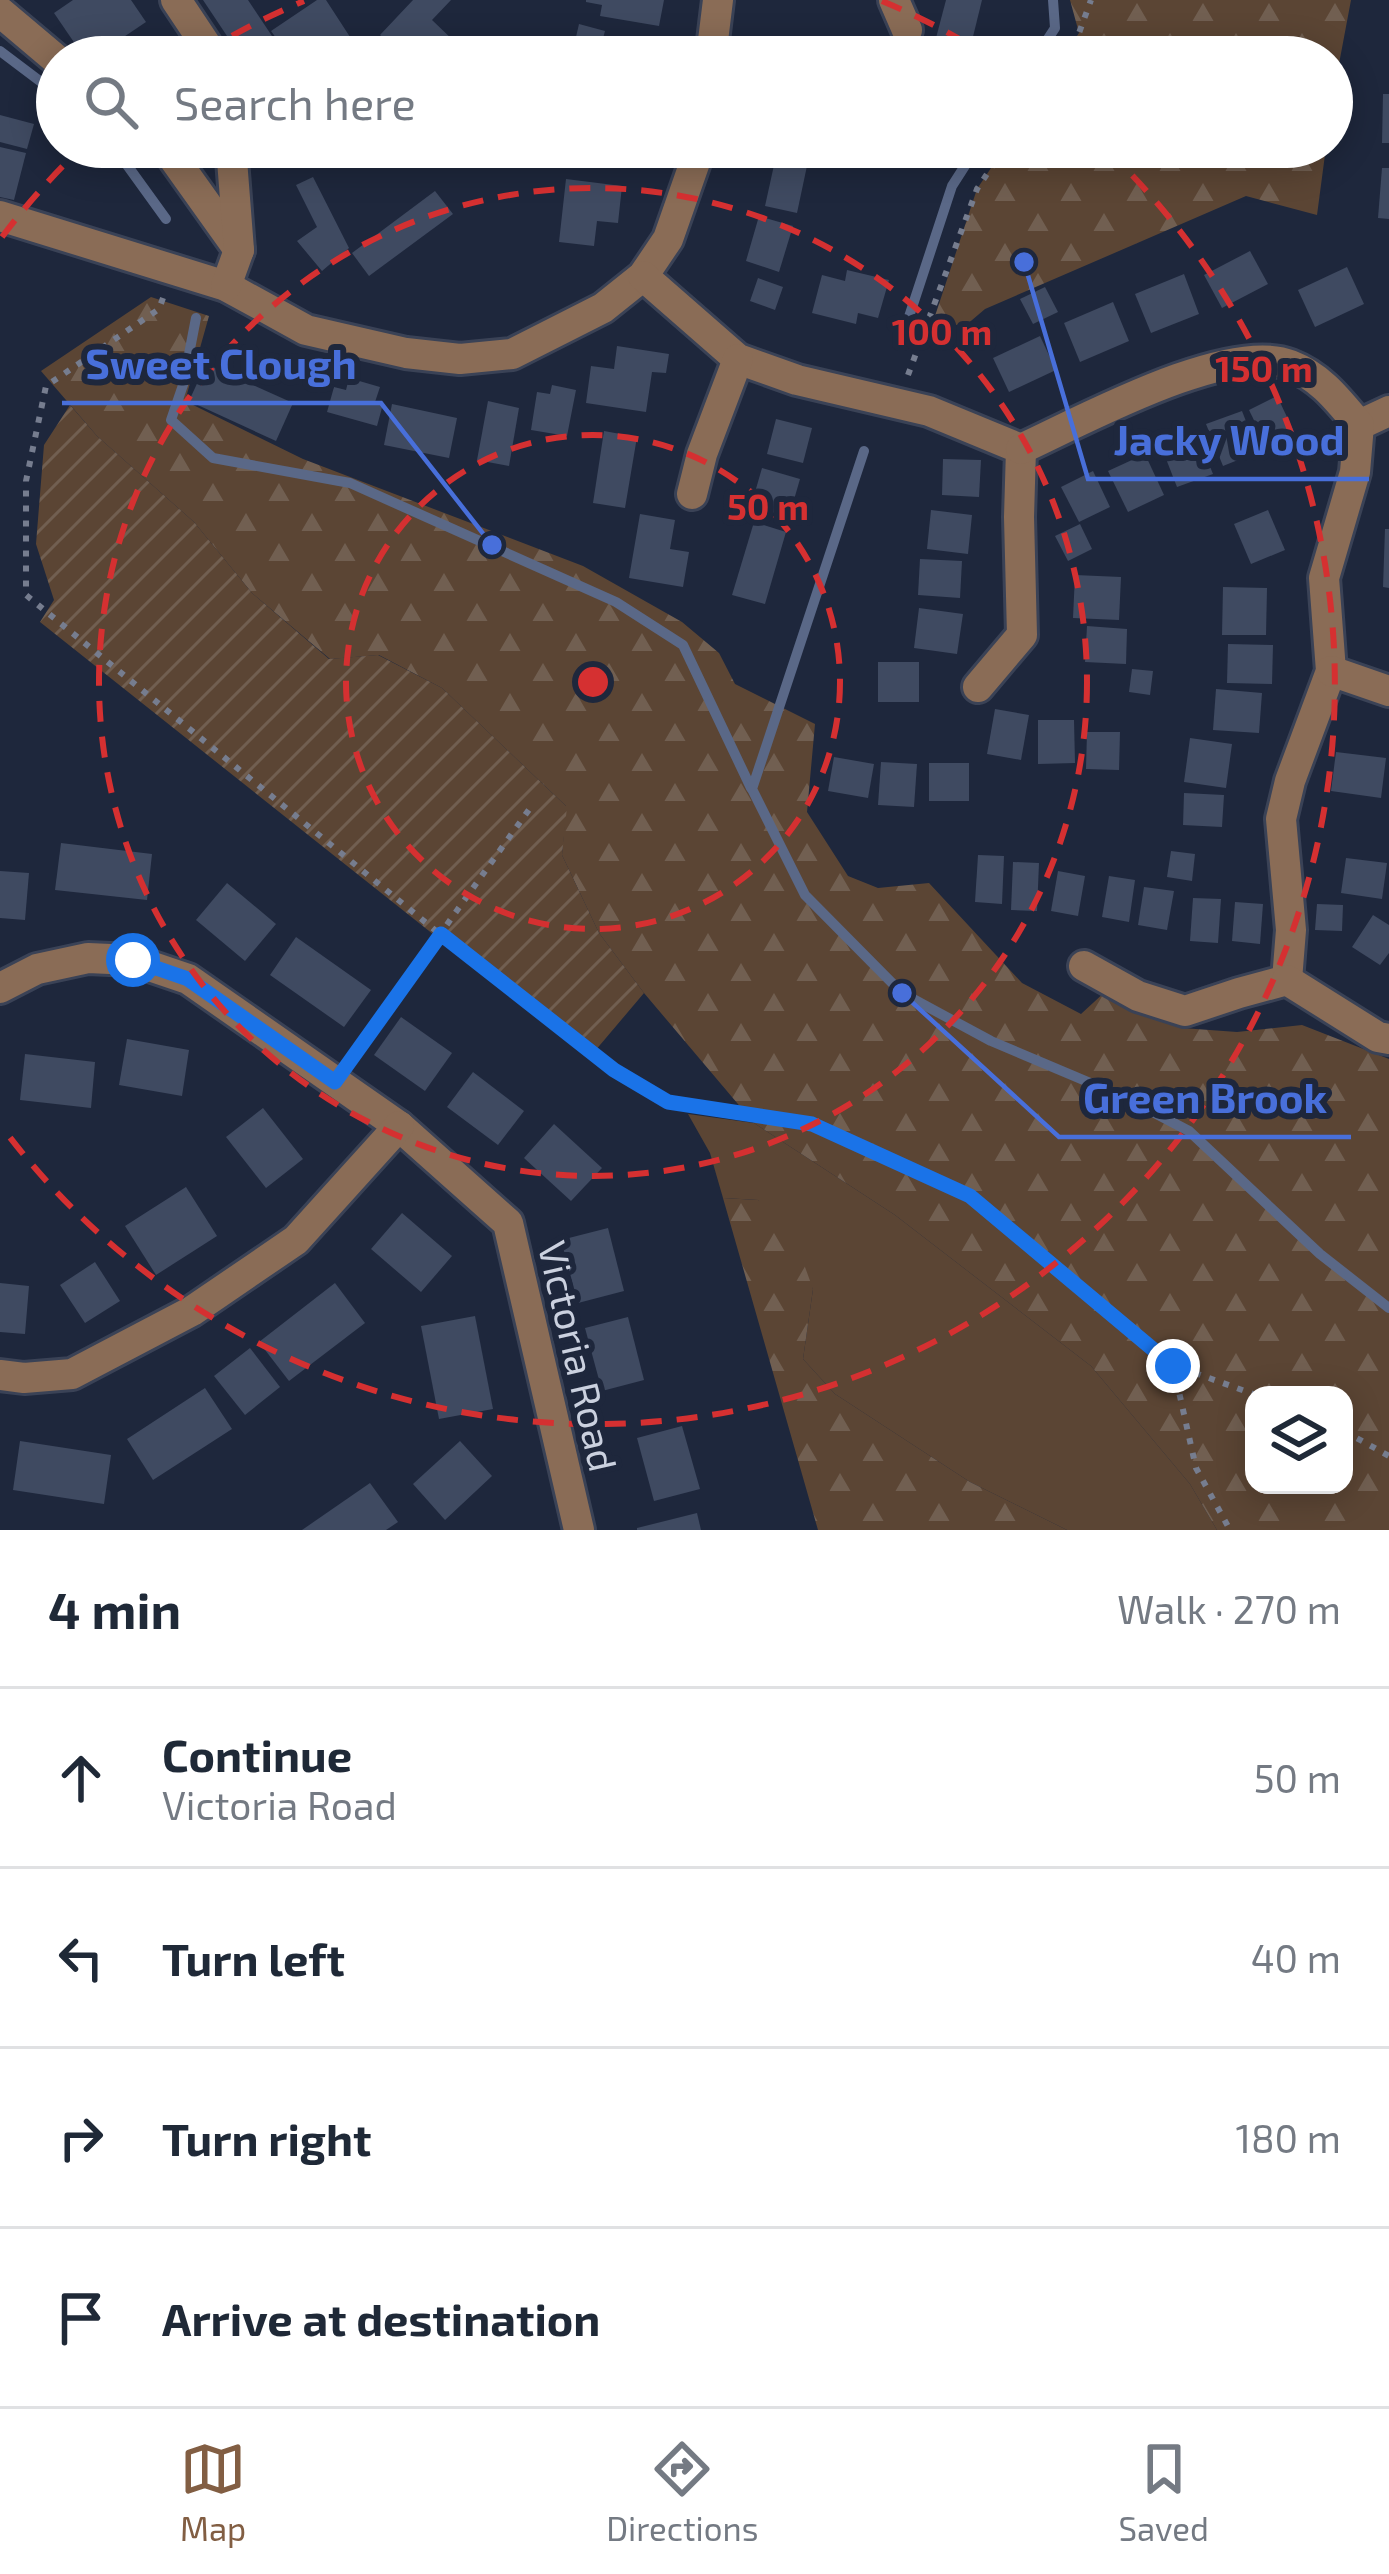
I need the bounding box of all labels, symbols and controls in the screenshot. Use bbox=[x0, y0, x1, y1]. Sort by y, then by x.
search box bbox=[36, 36, 1353, 168]
icon: search bbox=[78, 69, 144, 135]
text: Search here bbox=[174, 75, 416, 129]
text: 100 m bbox=[892, 309, 992, 352]
callout: Sweet Clough bbox=[62, 325, 381, 403]
text: Sweet Clough bbox=[85, 337, 357, 387]
text: 150 m bbox=[1215, 346, 1313, 389]
callout: Jacky Wood bbox=[1088, 401, 1369, 479]
text: Jacky Wood bbox=[1113, 413, 1345, 464]
text: 50 m bbox=[727, 484, 809, 527]
centre of rings bbox=[572, 661, 614, 703]
route start bbox=[106, 933, 160, 987]
callout: Green Brook bbox=[1059, 1059, 1351, 1137]
text: Green Brook bbox=[1083, 1071, 1328, 1121]
street label: Victoria Road bbox=[530, 1236, 628, 1476]
route end bbox=[1146, 1339, 1200, 1393]
map controls bbox=[1245, 1386, 1353, 1494]
button: layers bbox=[1245, 1386, 1353, 1494]
text: 4 min bbox=[48, 1578, 181, 1639]
text: Walk · 270 m bbox=[1117, 1585, 1341, 1632]
text: Continue bbox=[162, 1727, 352, 1781]
icon: ahead bbox=[48, 1745, 114, 1811]
text: 50 m bbox=[1254, 1754, 1341, 1801]
text: Victoria Road bbox=[162, 1781, 397, 1828]
icon: left bbox=[48, 1925, 114, 1991]
text: Turn left bbox=[162, 1931, 345, 1985]
text: 40 m bbox=[1251, 1934, 1341, 1981]
icon: right bbox=[48, 2105, 114, 2171]
text: Turn right bbox=[162, 2111, 371, 2165]
text: 180 m bbox=[1235, 2114, 1341, 2161]
icon: arrive bbox=[48, 2285, 114, 2351]
text: Arrive at destination bbox=[162, 2291, 600, 2345]
tab: Map bbox=[180, 2436, 246, 2548]
tab: Directions bbox=[606, 2436, 758, 2548]
tab: Saved bbox=[1118, 2436, 1209, 2548]

